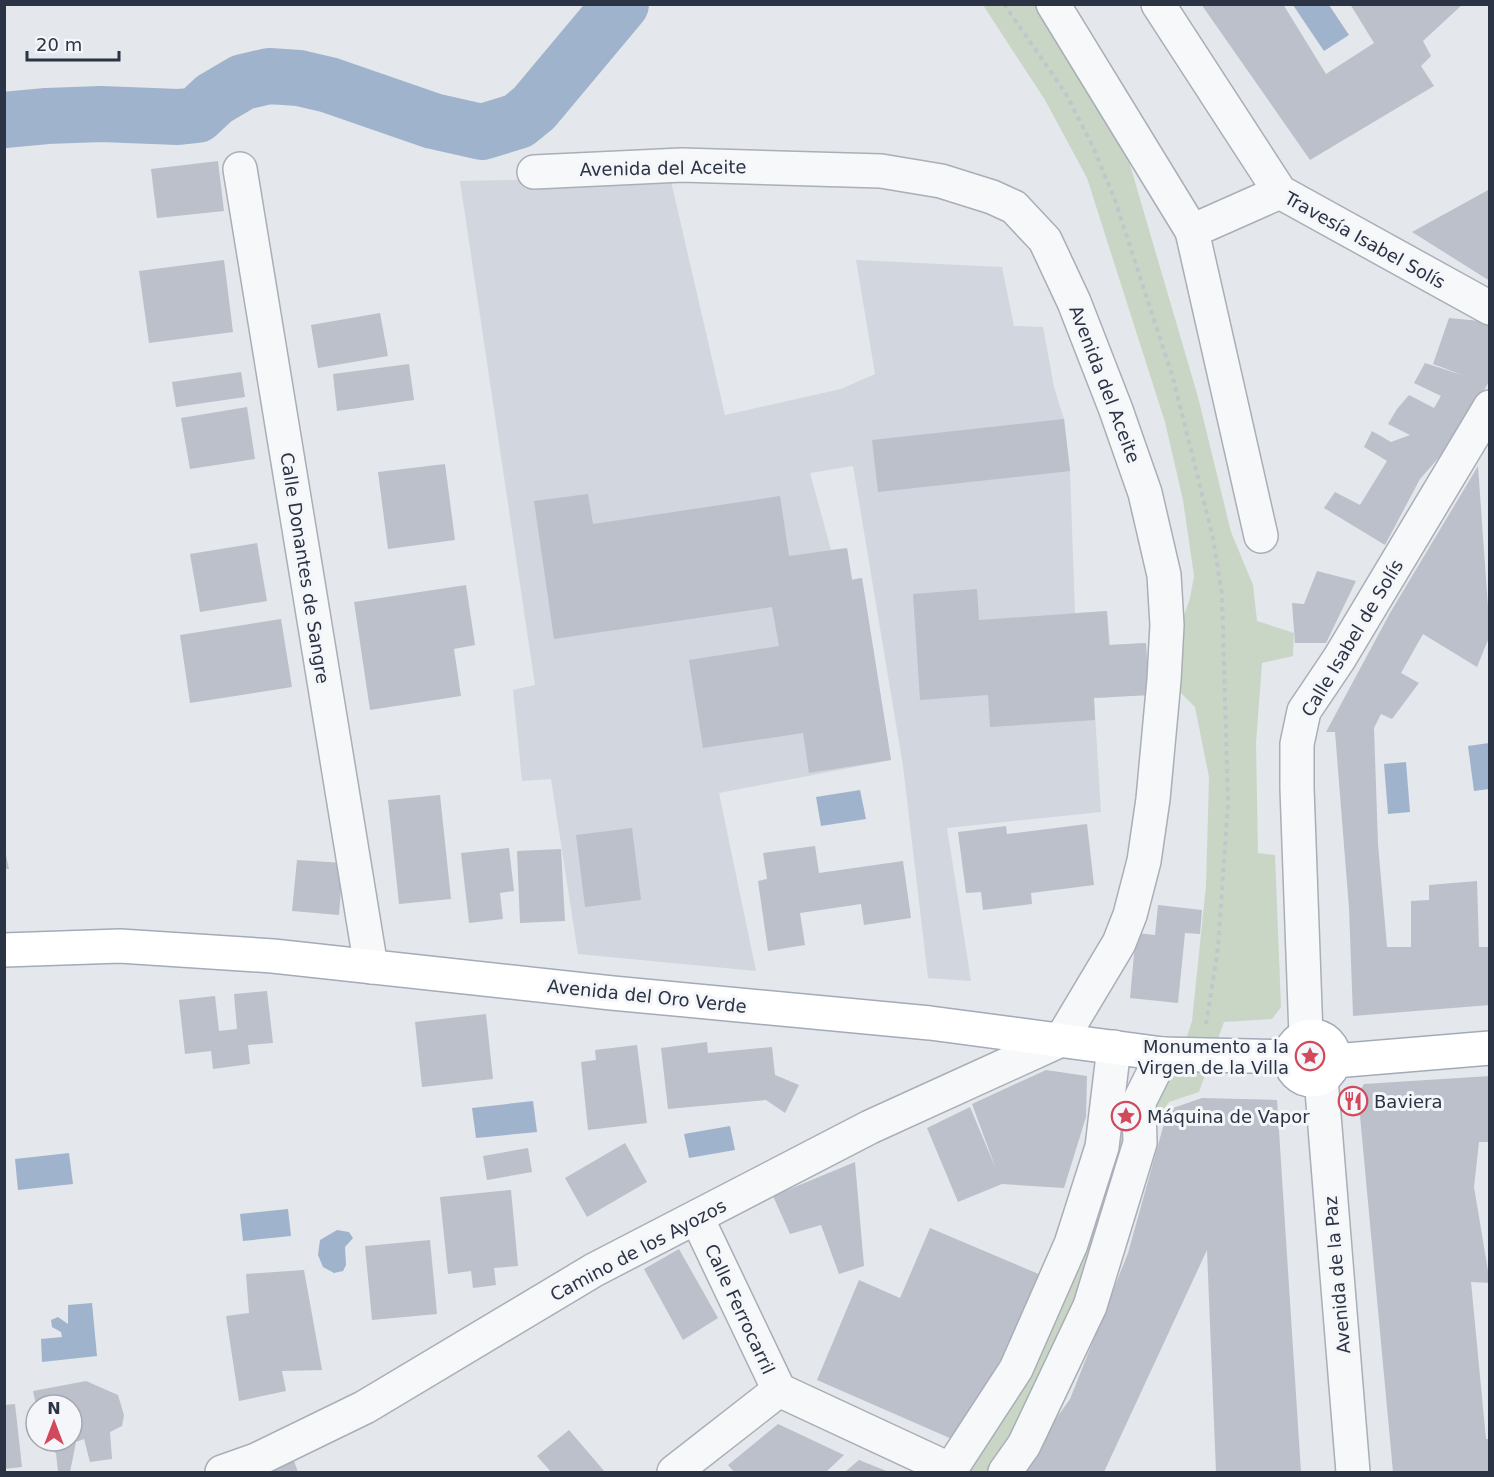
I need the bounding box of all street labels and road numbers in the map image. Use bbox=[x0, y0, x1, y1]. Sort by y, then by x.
street label: Avenida del Aceite bbox=[579, 156, 747, 180]
street label: Travesía Isabel Solís bbox=[1280, 187, 1449, 293]
street label: Avenida del Aceite bbox=[1065, 302, 1145, 466]
street label: Calle Donantes de Sangre bbox=[276, 451, 334, 685]
street label: Calle Isabel de Solís bbox=[1297, 556, 1407, 720]
street label: Avenida del Oro Verde bbox=[546, 975, 748, 1017]
street label: Camino de los Ayozos bbox=[546, 1195, 730, 1305]
street label: Avenida de la Paz bbox=[1320, 1195, 1354, 1355]
street label: Calle Ferrocarril bbox=[701, 1241, 779, 1377]

